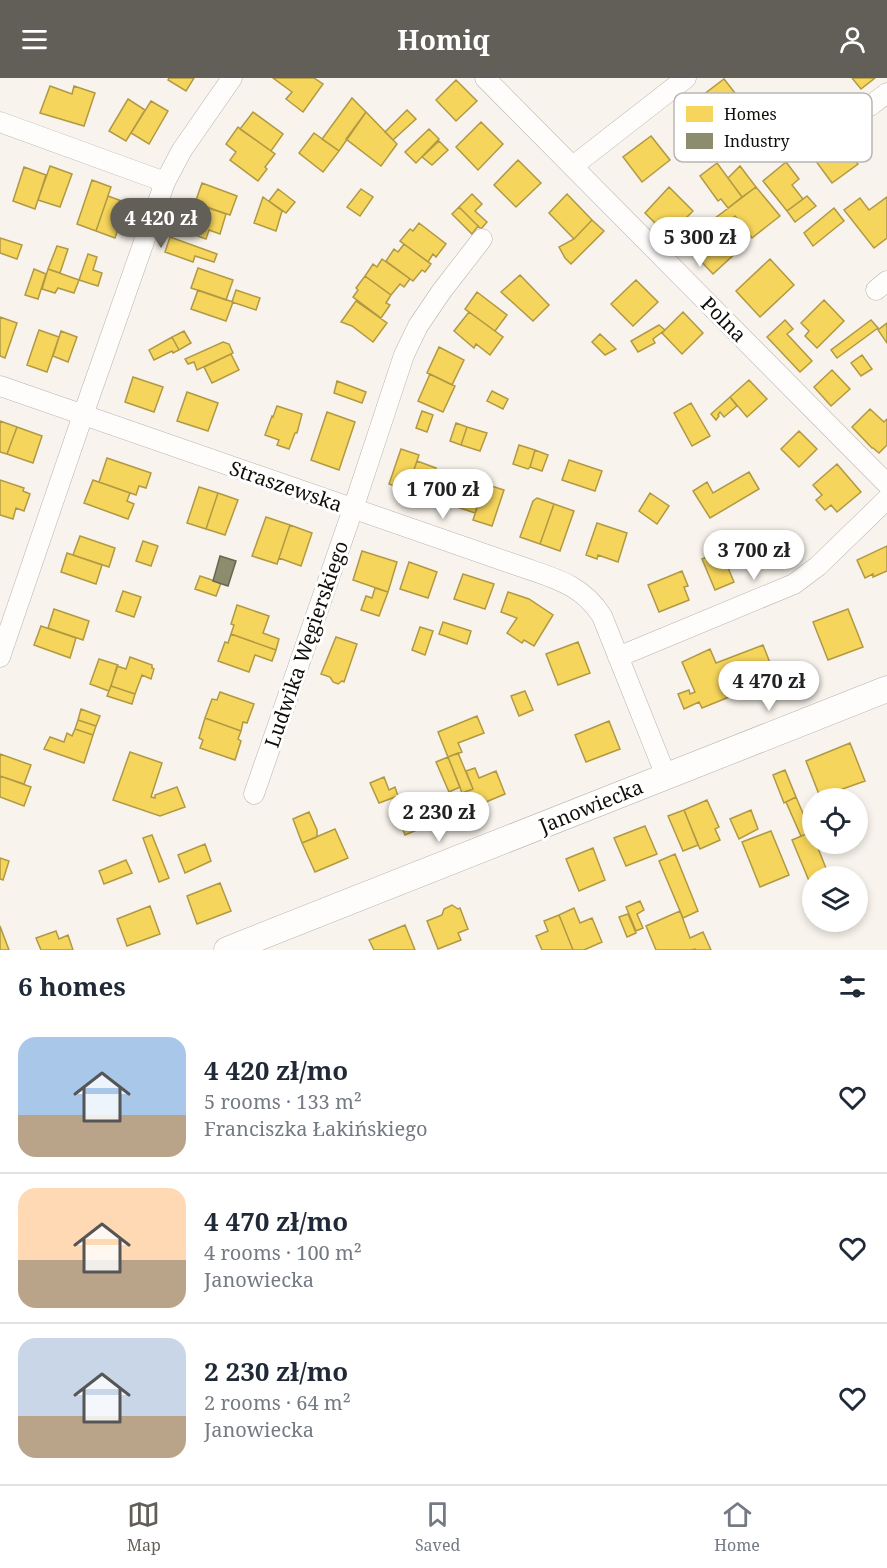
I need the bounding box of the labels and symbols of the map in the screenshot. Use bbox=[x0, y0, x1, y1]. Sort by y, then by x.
legend bbox=[674, 93, 872, 162]
text: Homes bbox=[724, 103, 777, 125]
text: Industry bbox=[724, 130, 791, 152]
pin: 4 420 zł bbox=[99, 198, 223, 249]
pin: 5 300 zł bbox=[638, 217, 762, 268]
street label: Polna bbox=[695, 290, 753, 348]
street label: Straszewska bbox=[226, 454, 346, 518]
pin: 1 700 zł bbox=[381, 469, 505, 520]
pin: 3 700 zł bbox=[692, 530, 816, 581]
street label: Ludwika Węgierskiego bbox=[258, 537, 354, 751]
pin: 4 470 zł bbox=[707, 661, 831, 712]
street label: Janowiecka bbox=[534, 773, 647, 839]
pin: 2 230 zł bbox=[377, 792, 501, 843]

